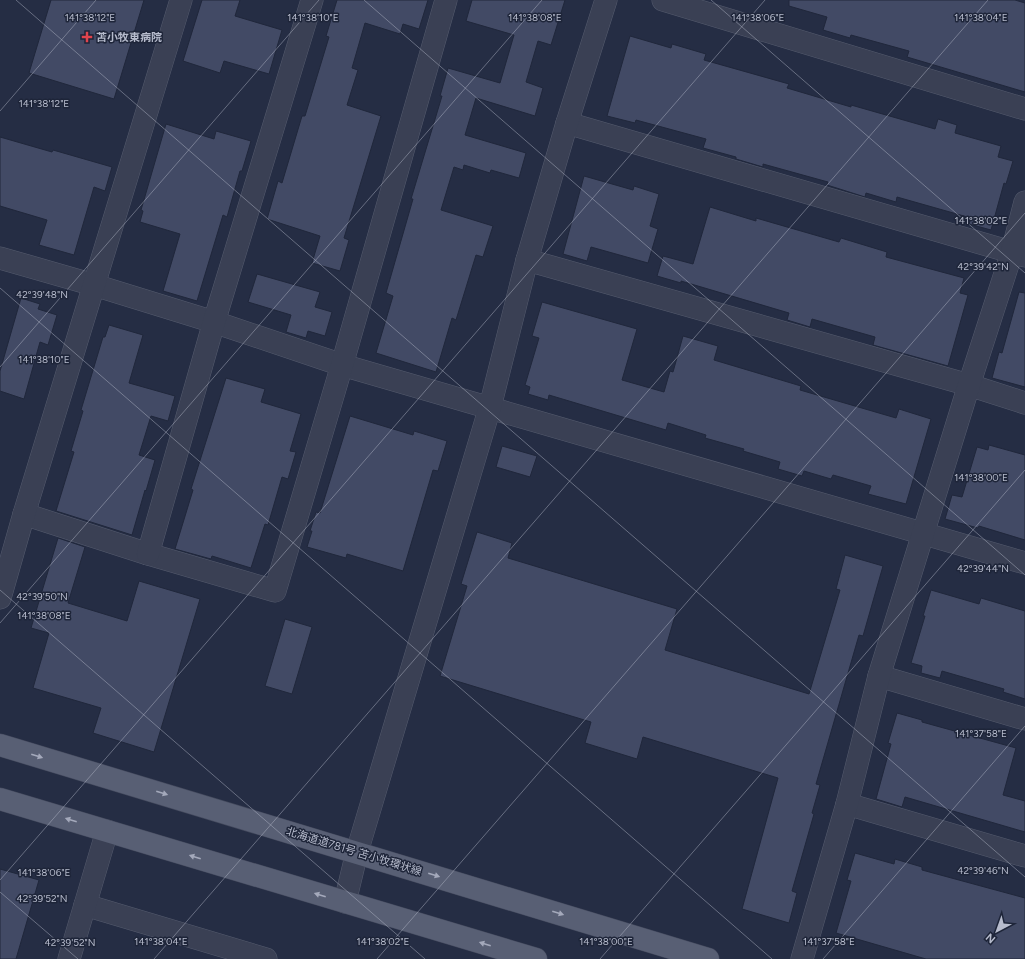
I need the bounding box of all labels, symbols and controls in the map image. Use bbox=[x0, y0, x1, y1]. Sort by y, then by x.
text: 141°38'12"E bbox=[65, 11, 115, 24]
text: 141°38'10"E bbox=[287, 11, 339, 24]
text: 141°38'08"E bbox=[508, 11, 562, 24]
text: 141°38'06"E bbox=[732, 11, 785, 24]
text: 141°38'04"E bbox=[954, 11, 1008, 24]
marker: 苫小牧東病院 bbox=[81, 31, 93, 43]
place label: 苫小牧東病院 bbox=[96, 31, 162, 44]
text: 141°38'12"E bbox=[19, 97, 69, 110]
text: 141°38'02"E bbox=[955, 214, 1008, 227]
text: 42°39'42"N bbox=[957, 260, 1009, 273]
text: 42°39'48"N bbox=[16, 288, 68, 301]
text: 141°38'10"E bbox=[18, 353, 70, 366]
text: 141°38'00"E bbox=[954, 471, 1008, 484]
text: 42°39'44"N bbox=[957, 562, 1009, 575]
text: 42°39'50"N bbox=[16, 590, 68, 603]
text: 141°38'08"E bbox=[17, 609, 71, 622]
text: 141°37'58"E bbox=[955, 727, 1007, 740]
one-way arrow bbox=[32, 753, 44, 759]
one-way arrow bbox=[156, 790, 168, 796]
one-way arrow bbox=[65, 817, 77, 823]
street label: 北海道道781号 苫小牧環状線 bbox=[285, 825, 423, 878]
one-way arrow bbox=[189, 854, 201, 860]
text: 42°39'46"N bbox=[957, 864, 1009, 877]
text: 141°38'06"E bbox=[18, 866, 71, 879]
one-way arrow bbox=[428, 872, 440, 878]
text: 42°39'52"N bbox=[17, 892, 67, 905]
one-way arrow bbox=[314, 892, 326, 898]
one-way arrow bbox=[552, 910, 564, 916]
north arrow bbox=[977, 911, 1017, 951]
text: N bbox=[983, 930, 998, 946]
text: 141°38'04"E bbox=[134, 935, 188, 948]
text: 141°38'02"E bbox=[357, 935, 410, 948]
text: 141°38'00"E bbox=[579, 935, 633, 948]
text: 141°37'58"E bbox=[803, 935, 855, 948]
text: 42°39'52"N bbox=[45, 936, 95, 949]
one-way arrow bbox=[479, 941, 491, 947]

